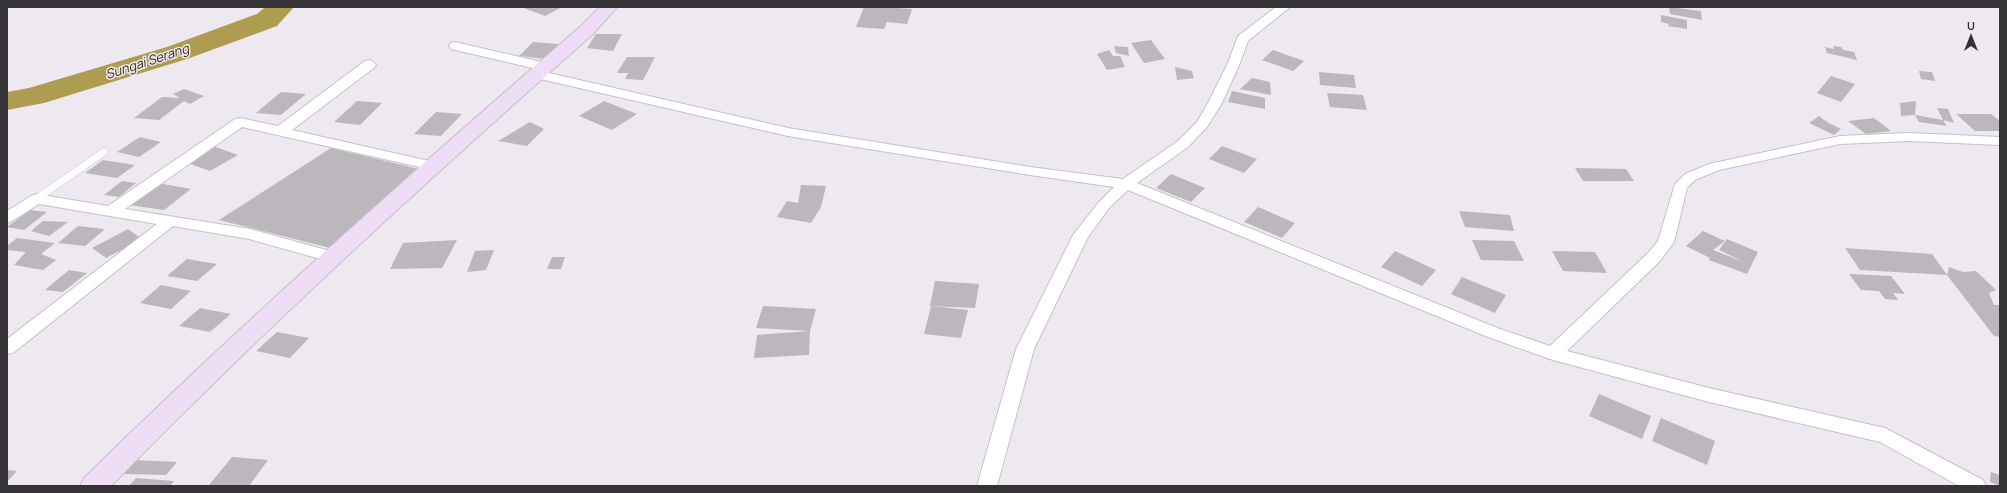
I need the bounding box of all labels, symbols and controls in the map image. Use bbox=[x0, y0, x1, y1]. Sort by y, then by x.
north arrow bbox=[1951, 16, 1991, 56]
text: U bbox=[1967, 18, 1975, 33]
water label: Sungai Serang bbox=[103, 39, 192, 83]

